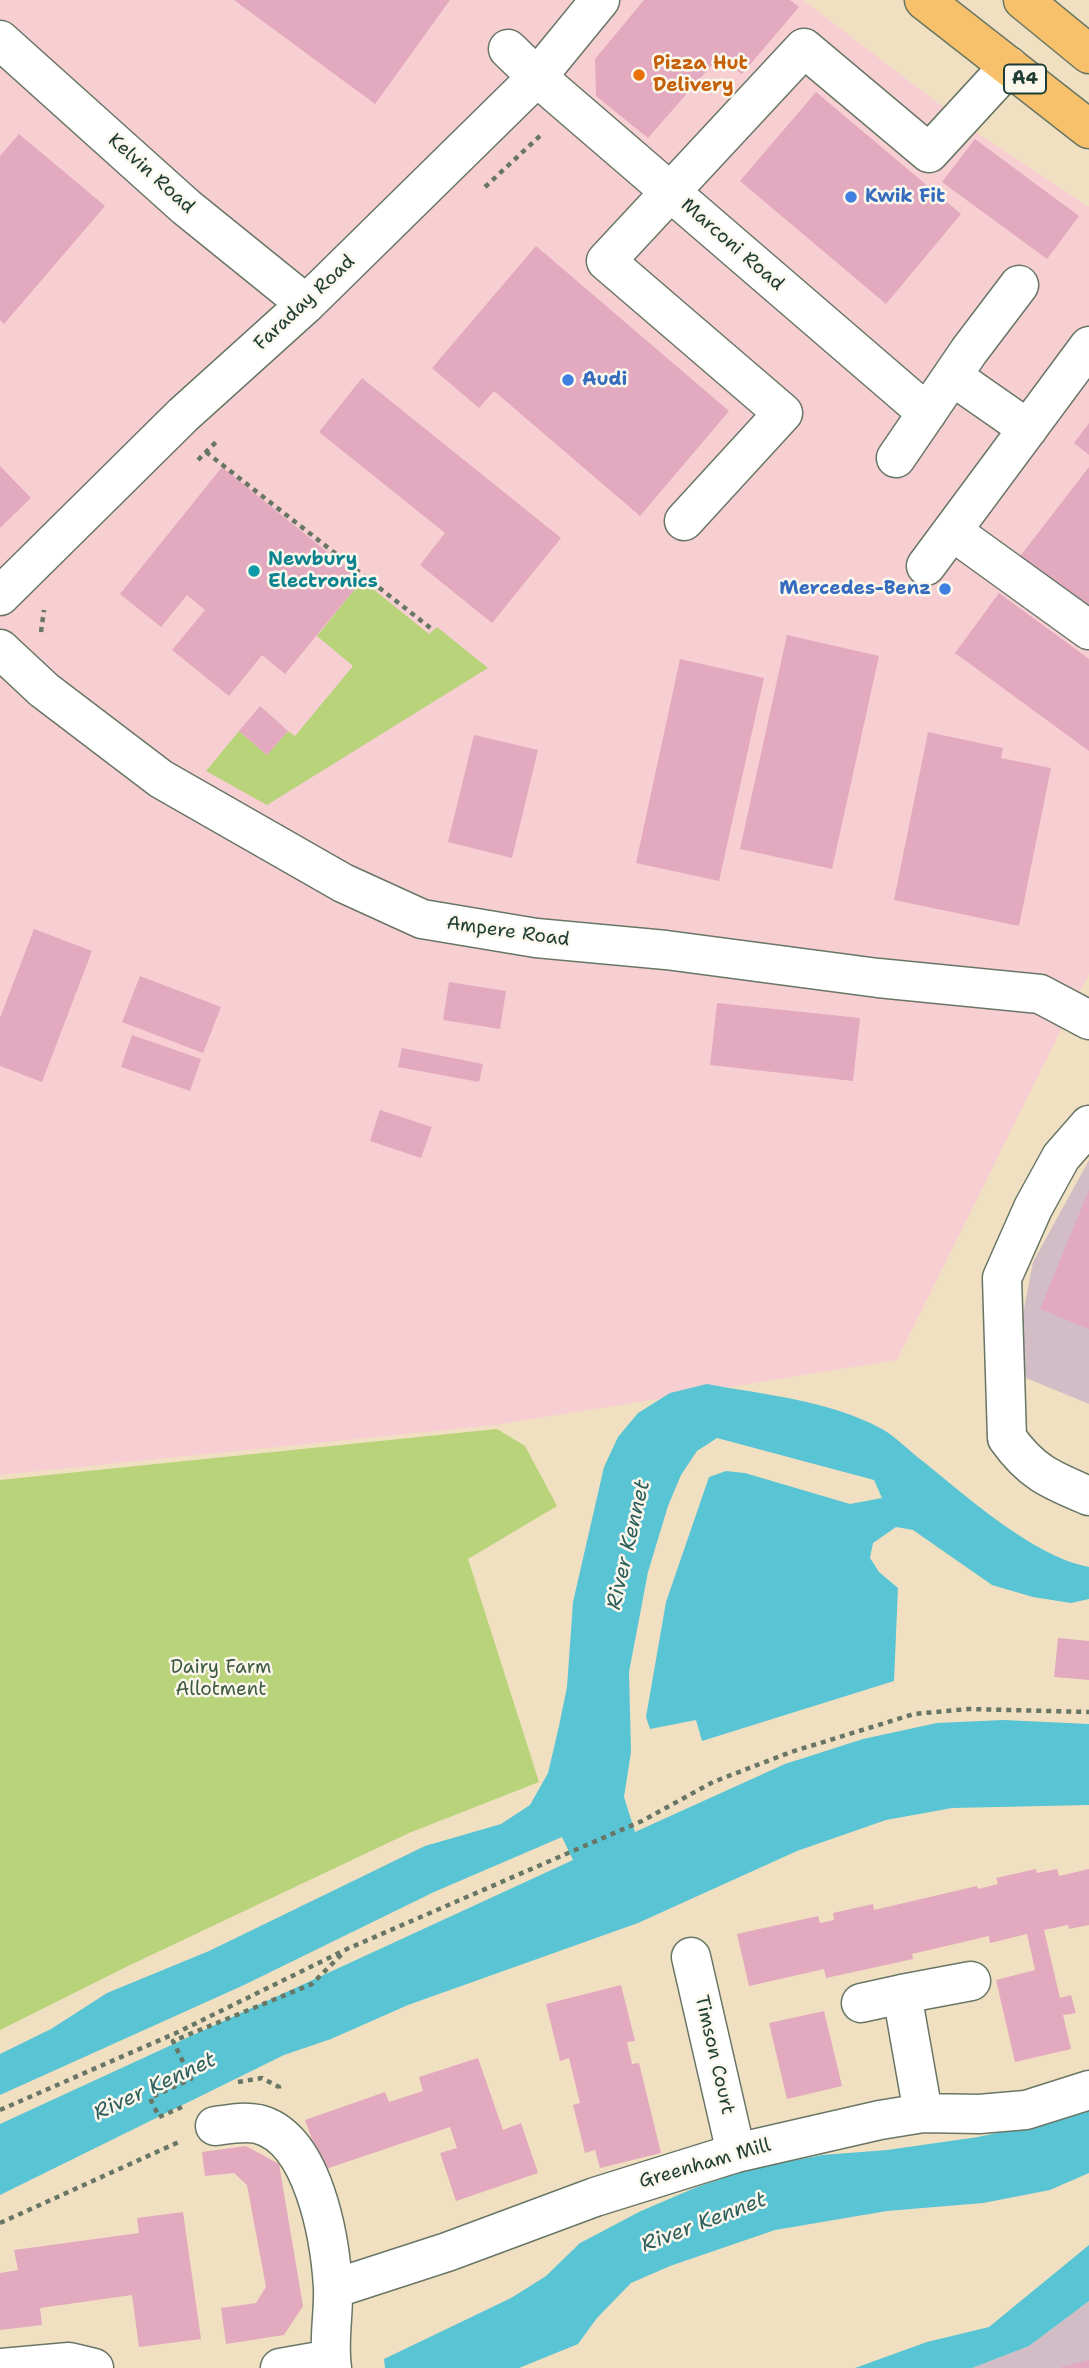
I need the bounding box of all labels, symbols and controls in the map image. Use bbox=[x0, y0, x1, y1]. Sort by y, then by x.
place label: Pizza Hut Delivery bbox=[653, 53, 748, 97]
road number: A4 bbox=[1004, 64, 1046, 94]
marker: Pizza Hut Delivery bbox=[631, 67, 647, 83]
street label: Kelvin Road bbox=[103, 129, 199, 219]
place label: Kwik Fit bbox=[865, 186, 945, 208]
marker: Kwik Fit bbox=[843, 189, 859, 205]
street label: Marconi Road bbox=[676, 194, 788, 296]
street label: Faraday Road bbox=[250, 251, 360, 355]
place label: Audi bbox=[582, 369, 627, 391]
marker: Audi bbox=[560, 372, 576, 388]
place label: Newbury Electronics bbox=[268, 549, 378, 593]
marker: Newbury Electronics bbox=[246, 563, 262, 579]
place label: Mercedes-Benz bbox=[779, 578, 931, 600]
marker: Mercedes-Benz bbox=[937, 581, 953, 597]
street label: Ampere Road bbox=[445, 912, 571, 952]
water label: River Kennet bbox=[602, 1478, 656, 1612]
park label: Dairy Farm Allotment bbox=[171, 1657, 271, 1701]
street label: Timson Court bbox=[689, 1993, 739, 2117]
water label: River Kennet bbox=[90, 2048, 220, 2126]
street label: Greenham Mill bbox=[636, 2134, 774, 2194]
water label: River Kennet bbox=[638, 2188, 770, 2258]

